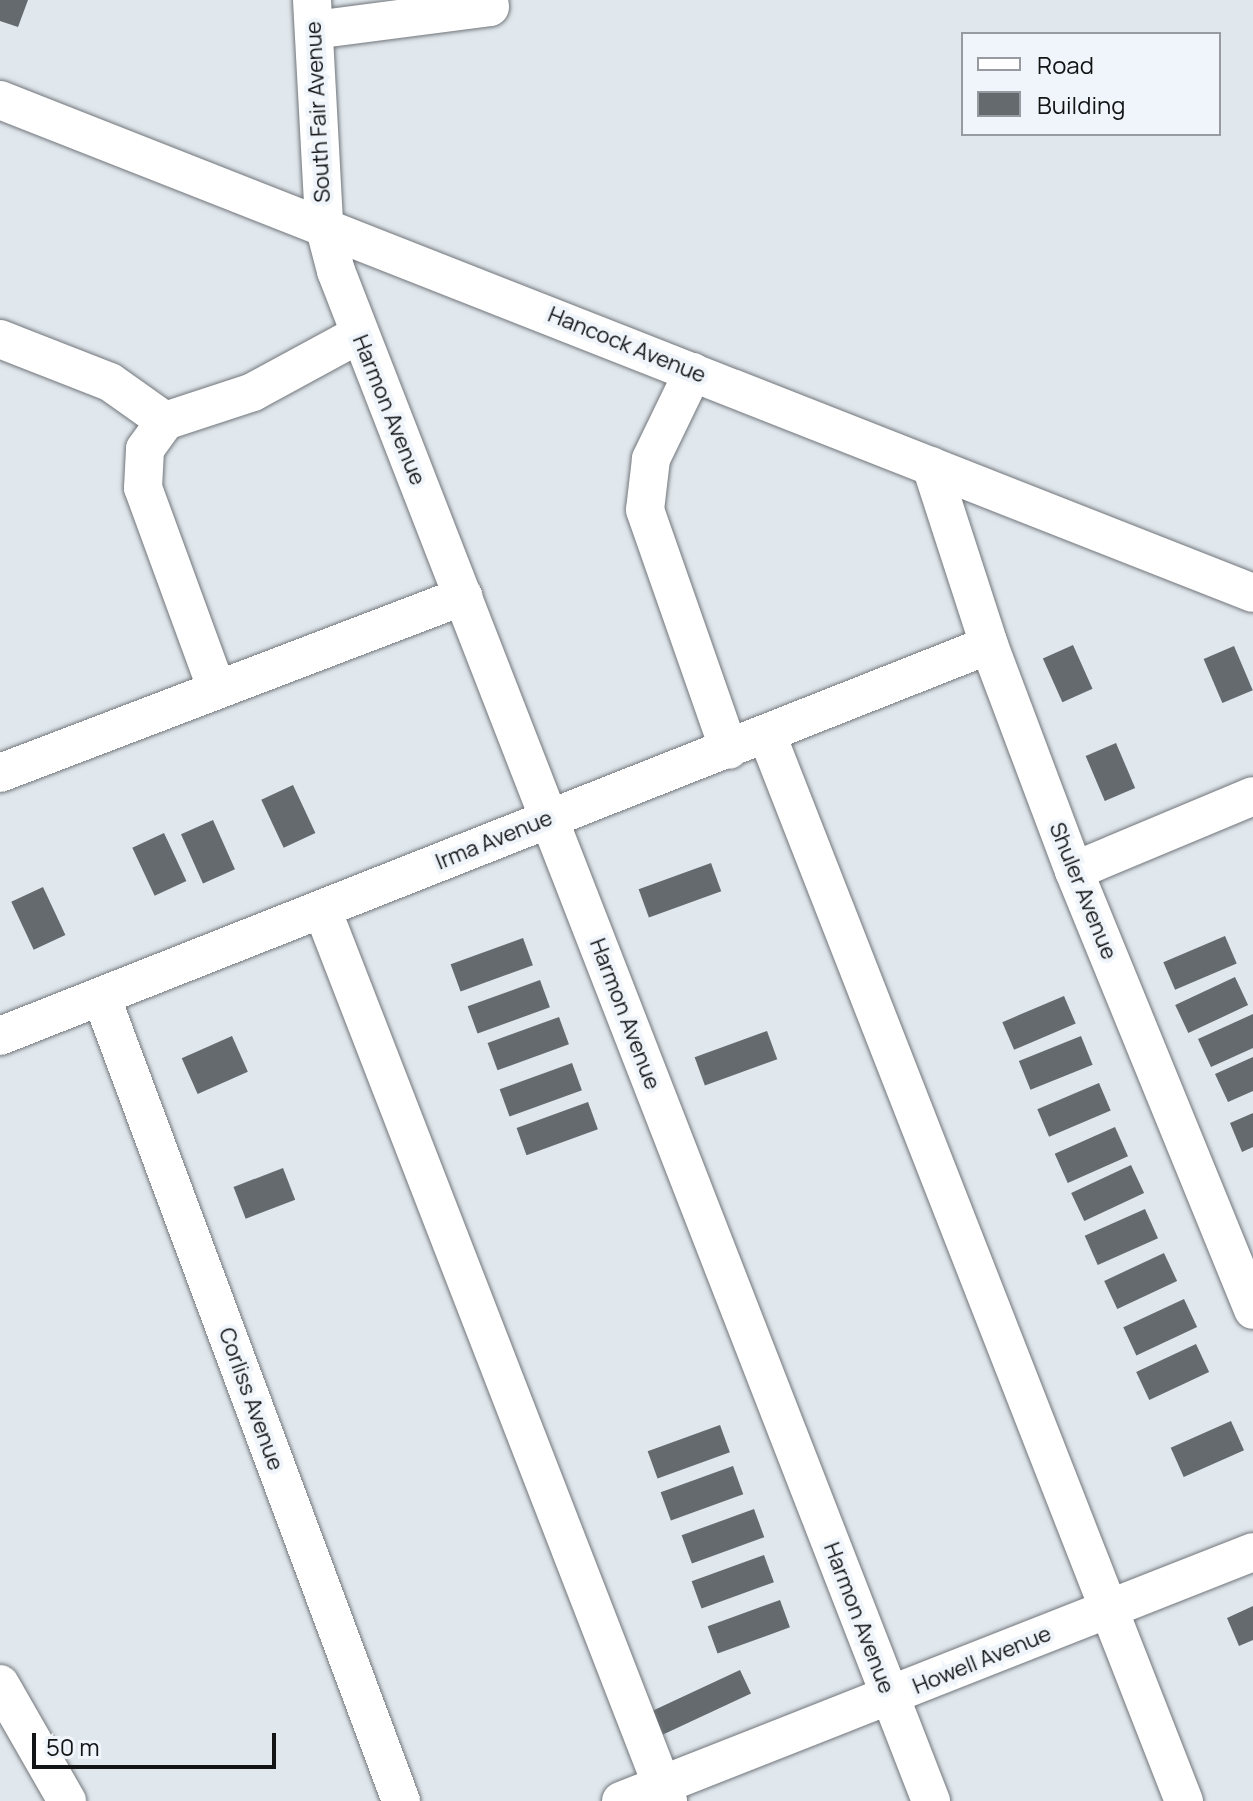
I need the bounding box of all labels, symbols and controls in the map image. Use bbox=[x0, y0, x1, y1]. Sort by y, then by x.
street label: South Fair Avenue bbox=[300, 21, 336, 203]
legend bbox=[961, 32, 1221, 136]
text: Road bbox=[1037, 48, 1094, 81]
text: Building bbox=[1037, 88, 1125, 121]
street label: Hancock Avenue bbox=[544, 301, 710, 389]
street label: Harmon Avenue bbox=[347, 331, 431, 489]
street label: Irma Avenue bbox=[432, 805, 556, 875]
street label: Shuler Avenue bbox=[1044, 819, 1122, 963]
street label: Harmon Avenue bbox=[584, 935, 666, 1093]
street label: Corliss Avenue bbox=[213, 1324, 289, 1474]
street label: Harmon Avenue bbox=[818, 1539, 900, 1697]
street label: Howell Avenue bbox=[909, 1620, 1055, 1700]
scale bar bbox=[36, 1717, 280, 1767]
text: 50 m bbox=[46, 1730, 100, 1763]

